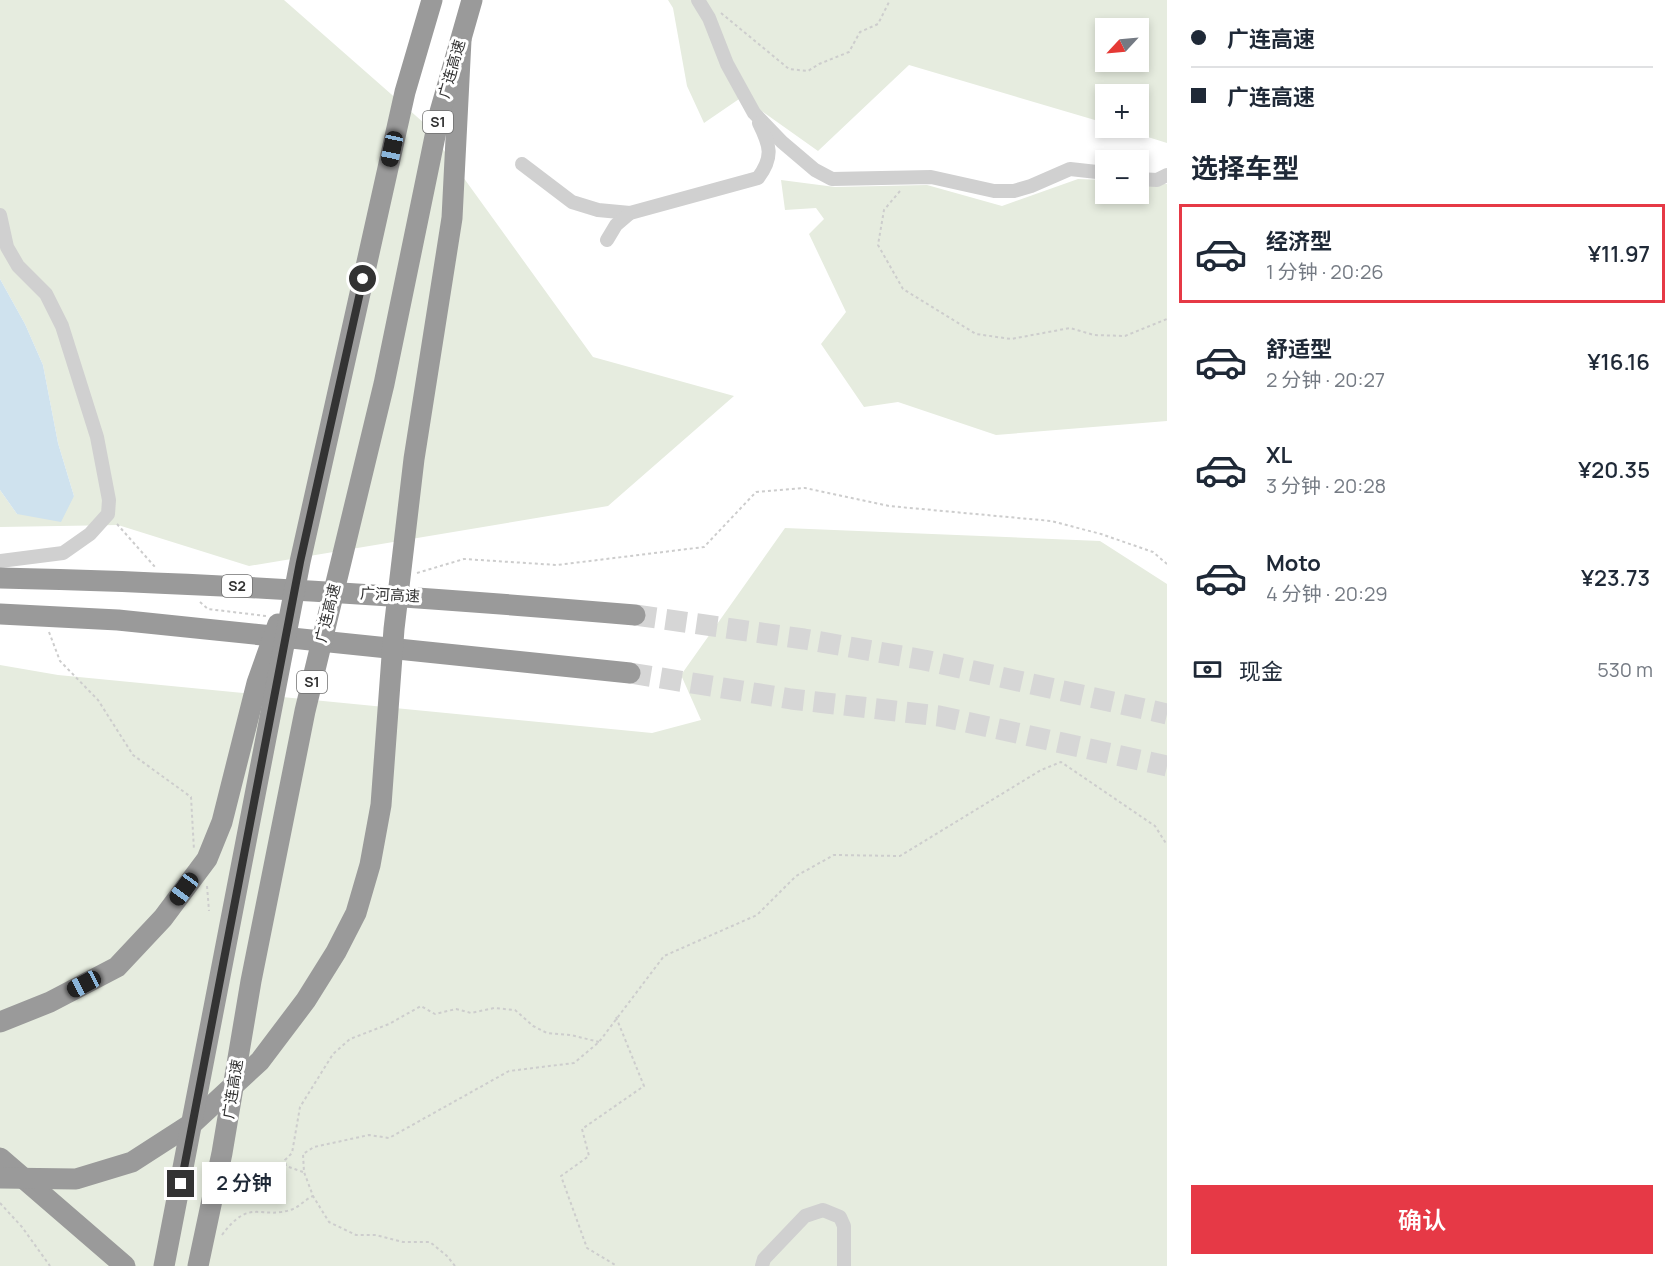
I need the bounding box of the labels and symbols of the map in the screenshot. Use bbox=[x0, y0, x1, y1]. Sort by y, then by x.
north arrow bbox=[1095, 18, 1149, 72]
street label: 广连高速 bbox=[433, 37, 470, 101]
road number: S1 bbox=[423, 111, 453, 133]
car bbox=[379, 130, 405, 168]
route start bbox=[349, 265, 376, 292]
road number: S2 bbox=[222, 575, 252, 597]
street label: 广连高速 bbox=[310, 581, 345, 645]
street label: 广河高速 bbox=[360, 582, 421, 607]
road number: S1 bbox=[297, 671, 327, 693]
car bbox=[166, 869, 202, 909]
car bbox=[64, 968, 104, 1000]
street label: 广连高速 bbox=[217, 1058, 248, 1120]
callout: 2 分钟 bbox=[202, 1163, 286, 1205]
route end bbox=[167, 1170, 194, 1197]

